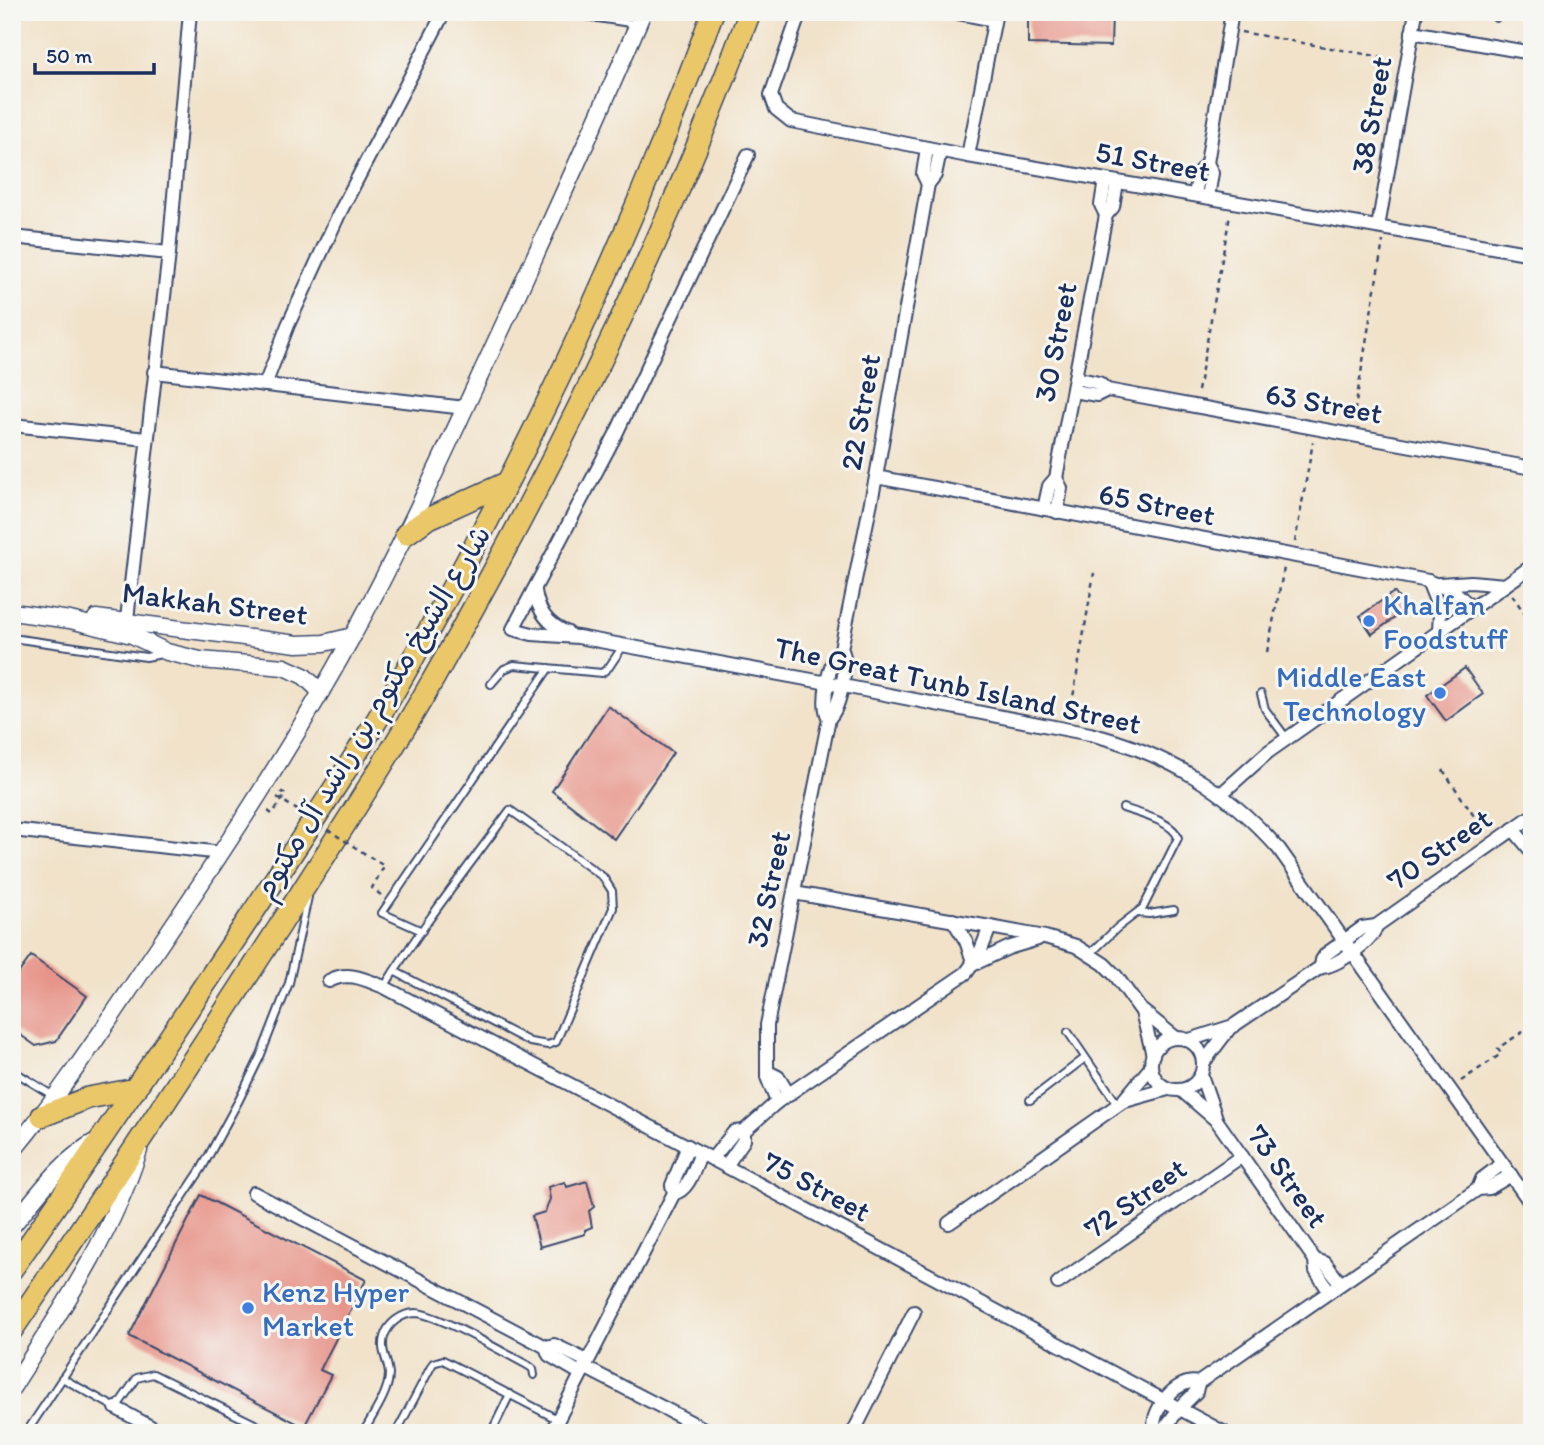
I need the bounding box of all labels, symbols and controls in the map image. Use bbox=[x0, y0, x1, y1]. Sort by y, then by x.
scale bar bbox=[35, 32, 154, 76]
text: 50 m bbox=[46, 43, 93, 68]
street label: 38 Street bbox=[1342, 53, 1400, 177]
street label: 51 Street bbox=[1093, 133, 1213, 189]
street label: 30 Street bbox=[1025, 279, 1085, 405]
street label: 22 Street bbox=[832, 351, 888, 473]
street label: 63 Street bbox=[1263, 375, 1385, 431]
street label: 65 Street bbox=[1096, 475, 1218, 533]
street label: شارع الشيخ مكتوم بن راشد آل مكتوم bbox=[245, 518, 503, 908]
street label: Makkah Street bbox=[120, 573, 310, 633]
place label: Khalfan Foodstuff bbox=[1383, 586, 1508, 657]
marker: Khalfan Foodstuff bbox=[1361, 613, 1377, 629]
street label: The Great Tunb Island Street bbox=[771, 628, 1145, 742]
place label: Middle East Technology bbox=[1276, 658, 1426, 729]
marker: Middle East Technology bbox=[1432, 685, 1448, 701]
street label: 70 Street bbox=[1379, 800, 1499, 898]
street label: 32 Street bbox=[738, 827, 798, 951]
street label: 73 Street bbox=[1239, 1117, 1337, 1235]
street label: 75 Street bbox=[757, 1142, 877, 1230]
street label: 72 Street bbox=[1077, 1149, 1193, 1247]
place label: Kenz Hyper Market bbox=[262, 1273, 410, 1344]
marker: Kenz Hyper Market bbox=[240, 1300, 256, 1316]

